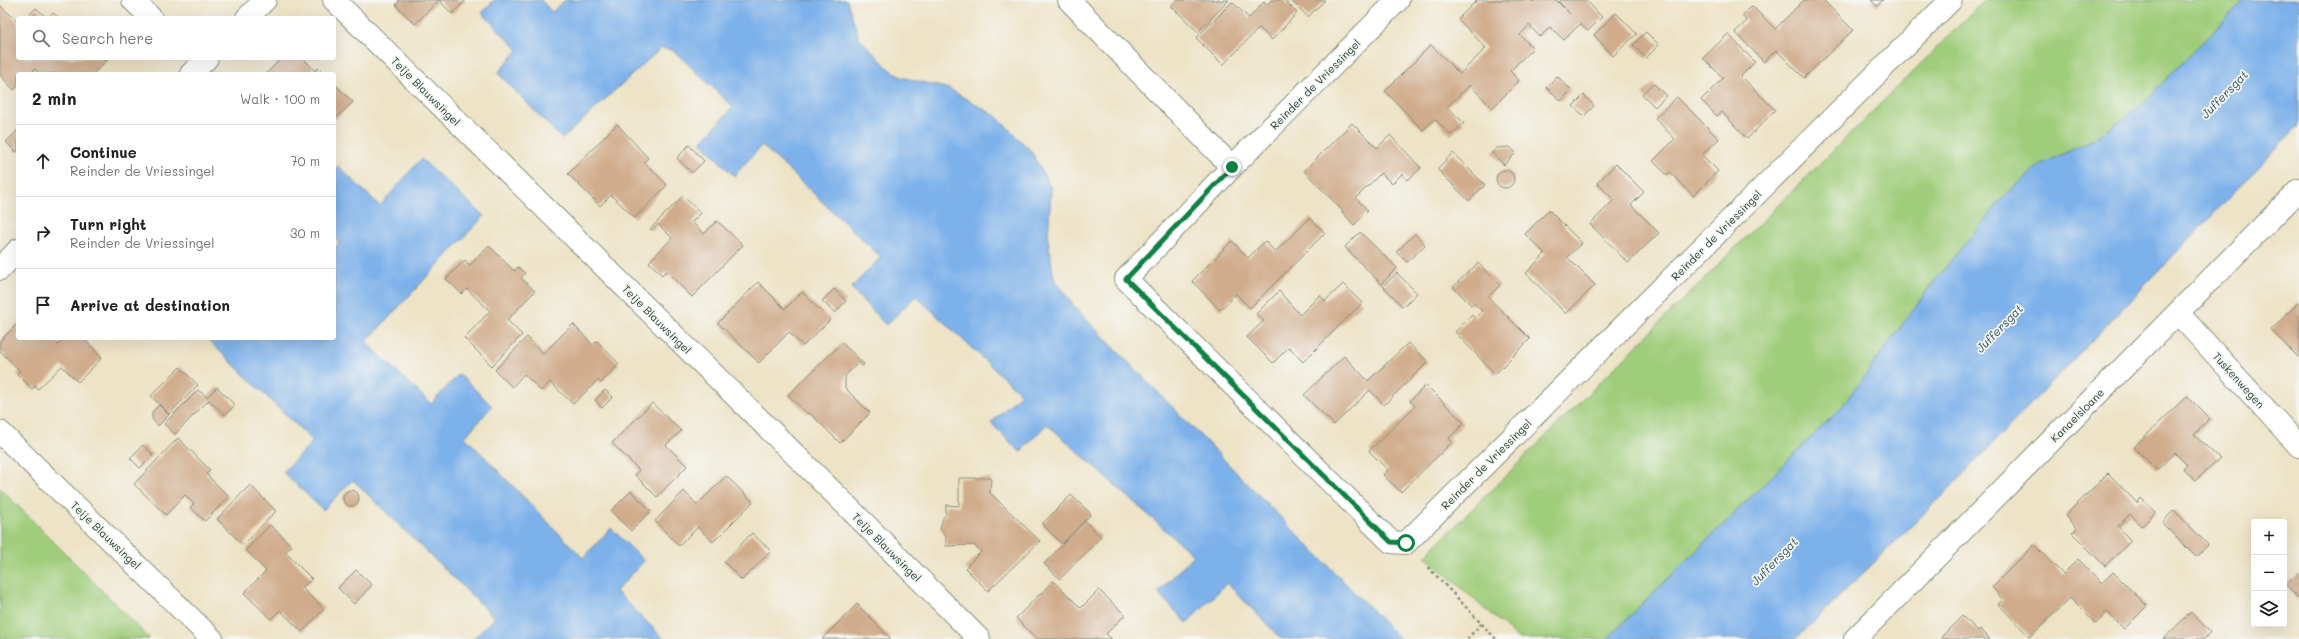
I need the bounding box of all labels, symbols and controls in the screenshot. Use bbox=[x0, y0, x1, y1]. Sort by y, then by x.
search box bbox=[16, 16, 336, 60]
icon: search bbox=[30, 27, 52, 49]
text: Search here bbox=[62, 28, 153, 48]
street label: Reinder de Vriessingel bbox=[1266, 35, 1364, 133]
street label: Teije Blauwsingel bbox=[388, 53, 464, 129]
water label: Juffersgat bbox=[2197, 66, 2251, 122]
text: 2 min bbox=[32, 87, 77, 109]
text: Walk · 100 m bbox=[240, 90, 320, 107]
text: Continue bbox=[70, 142, 137, 162]
icon: ahead bbox=[32, 150, 54, 172]
text: 70 m bbox=[290, 152, 320, 169]
route end bbox=[1223, 158, 1241, 176]
text: Reinder de Vriessingel bbox=[70, 162, 215, 179]
street label: Reinder de Vriessingel bbox=[1667, 186, 1765, 284]
text: Turn right bbox=[70, 214, 147, 234]
icon: right bbox=[32, 222, 54, 244]
text: 30 m bbox=[290, 224, 320, 241]
text: Reinder de Vriessingel bbox=[70, 234, 215, 251]
street label: Teije Blauwsingel bbox=[619, 281, 695, 357]
icon: arrive bbox=[32, 294, 54, 316]
text: Arrive at destination bbox=[70, 295, 230, 315]
water label: Juffersgat bbox=[1972, 300, 2026, 356]
street label: Tuskenwegen bbox=[2210, 349, 2268, 411]
street label: Kanaelsloane bbox=[2047, 385, 2107, 445]
street label: Reinder de Vriessingel bbox=[1437, 415, 1535, 513]
street label: Teije Blauwsingel bbox=[68, 498, 144, 572]
street label: Teije Blauwsingel bbox=[849, 509, 925, 585]
map controls bbox=[2251, 519, 2287, 627]
button: + bbox=[2251, 519, 2287, 555]
water label: Juffersgat bbox=[1747, 533, 1801, 589]
route start bbox=[1397, 534, 1415, 552]
button: − bbox=[2251, 555, 2287, 591]
button: layers bbox=[2251, 591, 2287, 627]

